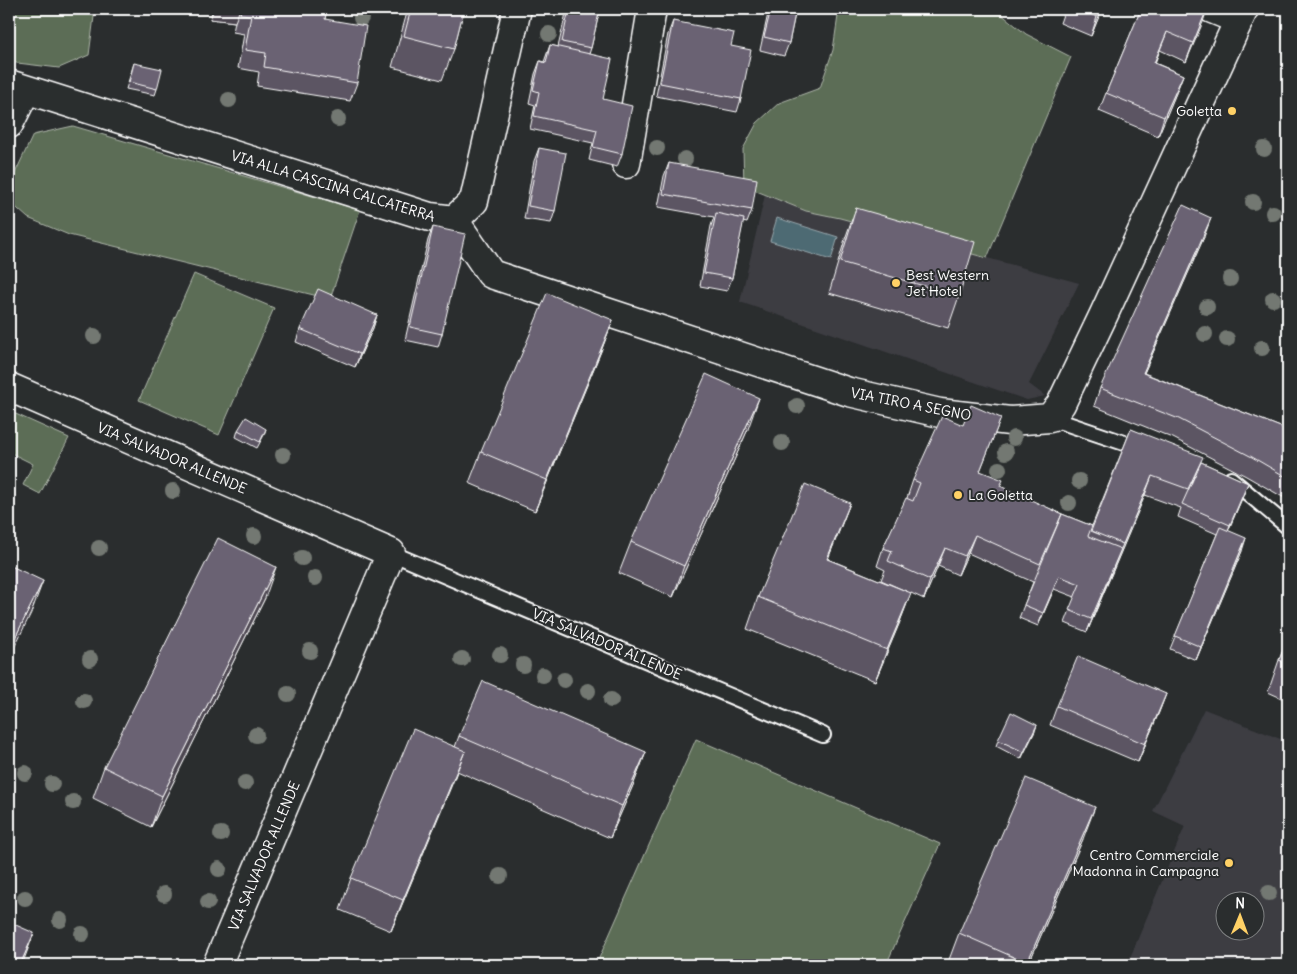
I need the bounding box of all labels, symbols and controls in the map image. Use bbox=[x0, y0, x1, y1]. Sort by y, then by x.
place label: Goletta bbox=[1176, 102, 1222, 120]
marker: Goletta bbox=[1226, 105, 1238, 117]
street label: VIA ALLA CASCINA CALCATERRA bbox=[229, 146, 437, 226]
place label: Best Western Jet Hotel bbox=[906, 266, 989, 300]
marker: Best Western Jet Hotel bbox=[890, 277, 902, 289]
street label: VIA TIRO A SEGNO bbox=[849, 383, 973, 425]
street label: VIA SALVADOR ALLENDE bbox=[94, 418, 250, 498]
place label: La Goletta bbox=[968, 486, 1033, 504]
marker: La Goletta bbox=[952, 489, 964, 501]
street label: VIA SALVADOR ALLENDE bbox=[529, 604, 685, 684]
street label: VIA SALVADOR ALLENDE bbox=[224, 778, 304, 934]
place label: Centro Commerciale Madonna in Campagna bbox=[1072, 846, 1219, 880]
marker: Centro Commerciale Madonna in Campagna bbox=[1223, 857, 1235, 869]
north arrow bbox=[1214, 892, 1264, 942]
text: N bbox=[1235, 894, 1245, 912]

